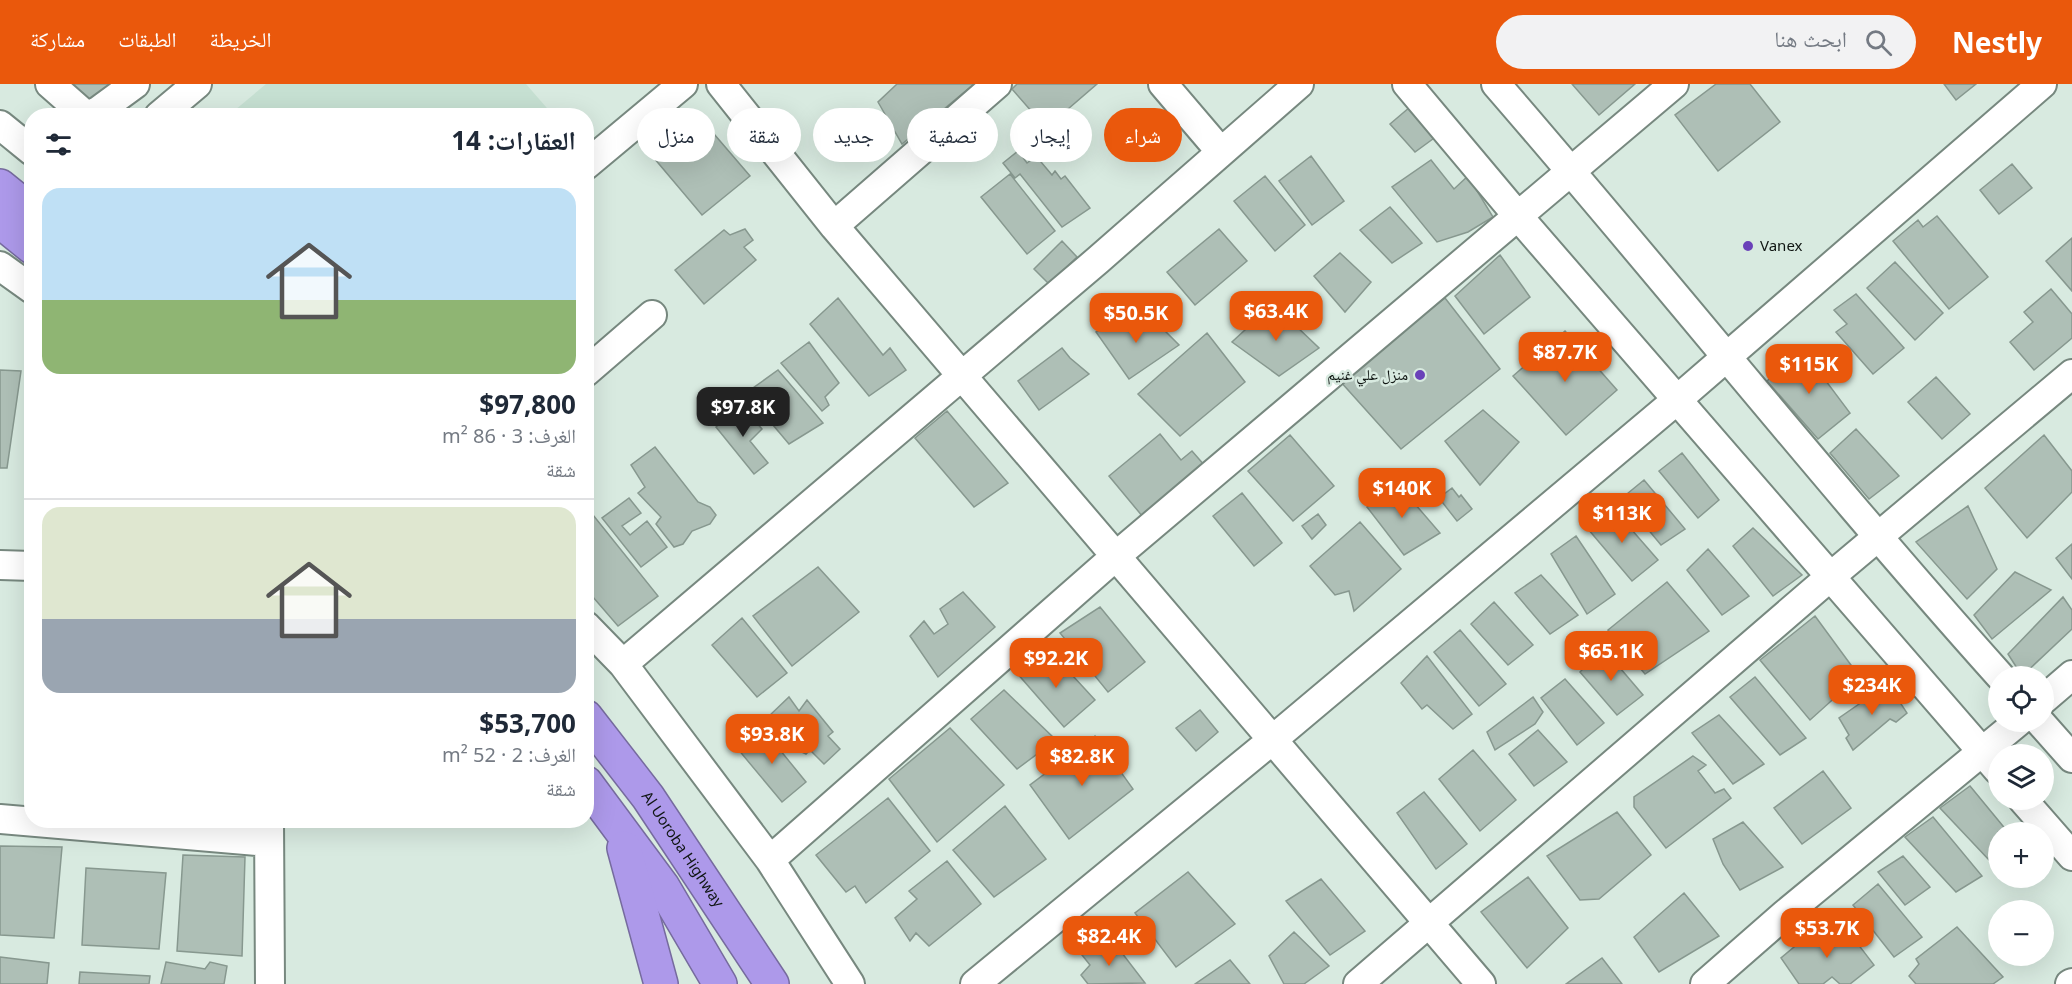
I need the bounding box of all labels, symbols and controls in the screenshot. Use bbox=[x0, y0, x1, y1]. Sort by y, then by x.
search box bbox=[1496, 15, 1916, 69]
text: ابحث هنا bbox=[1774, 23, 1847, 53]
text: Nestly bbox=[1952, 23, 2042, 61]
text: مشاركة bbox=[30, 25, 85, 53]
text: الطبقات bbox=[118, 25, 177, 53]
text: الخريطة bbox=[210, 25, 271, 53]
icon: search bbox=[1862, 26, 1895, 59]
chip: منزل bbox=[637, 108, 715, 162]
chip: شقة bbox=[727, 108, 801, 162]
chip: جديد bbox=[813, 108, 895, 162]
chip: تصفية bbox=[907, 108, 998, 162]
chip: إيجار bbox=[1010, 108, 1092, 162]
chip: شراء bbox=[1104, 108, 1182, 162]
text: العقارات: 14 bbox=[451, 122, 576, 158]
icon: filters bbox=[42, 128, 75, 161]
icon: home bbox=[255, 227, 363, 335]
place label: Vanex bbox=[1760, 235, 1803, 255]
marker: Vanex bbox=[1741, 239, 1755, 253]
pin: $63.4K bbox=[1227, 291, 1325, 342]
pin: $50.5K bbox=[1087, 293, 1185, 344]
text: $63.4K bbox=[1244, 297, 1308, 324]
text: $50.5K bbox=[1104, 299, 1168, 326]
pin: $87.7K bbox=[1516, 332, 1614, 383]
text: $87.7K bbox=[1533, 338, 1597, 365]
pin: $115K bbox=[1767, 344, 1851, 395]
text: $115K bbox=[1779, 350, 1839, 377]
place label: منزل علي غنيم bbox=[1327, 364, 1408, 387]
marker: منزل علي غنيم bbox=[1413, 368, 1427, 382]
text: $97,800 bbox=[479, 386, 576, 422]
pin: $97.8K bbox=[694, 387, 792, 438]
text: $97.8K bbox=[711, 393, 775, 420]
text: الغرف: 3 · 86 m² bbox=[442, 422, 576, 449]
text: شقة bbox=[546, 456, 576, 483]
pin: $140K bbox=[1360, 468, 1444, 519]
text: $140K bbox=[1372, 474, 1432, 501]
pin: $113K bbox=[1580, 493, 1664, 544]
text: $113K bbox=[1592, 499, 1652, 526]
icon: home bbox=[255, 546, 363, 654]
pin: $65.1K bbox=[1562, 631, 1660, 682]
text: $65.1K bbox=[1579, 637, 1643, 664]
pin: $92.2K bbox=[1007, 638, 1105, 689]
text: $92.2K bbox=[1024, 644, 1088, 671]
pin: $234K bbox=[1830, 665, 1914, 716]
map controls bbox=[1988, 666, 2054, 966]
button: locate bbox=[1988, 666, 2054, 732]
text: $234K bbox=[1842, 671, 1902, 698]
text: $53,700 bbox=[479, 705, 576, 741]
pin: $93.8K bbox=[723, 714, 821, 765]
text: $93.8K bbox=[740, 720, 804, 747]
pin: $82.8K bbox=[1033, 736, 1131, 787]
text: الغرف: 2 · 52 m² bbox=[442, 741, 576, 768]
text: $82.8K bbox=[1050, 742, 1114, 769]
button: layers bbox=[1988, 744, 2054, 810]
text: شقة bbox=[546, 775, 576, 802]
street label: Al Uoroba Highway bbox=[638, 786, 729, 911]
button: + bbox=[1988, 822, 2054, 888]
button: − bbox=[1988, 900, 2054, 966]
pin: $53.7K bbox=[1778, 908, 1876, 959]
text: $53.7K bbox=[1795, 914, 1859, 941]
pin: $82.4K bbox=[1060, 916, 1158, 967]
text: $82.4K bbox=[1077, 922, 1141, 949]

